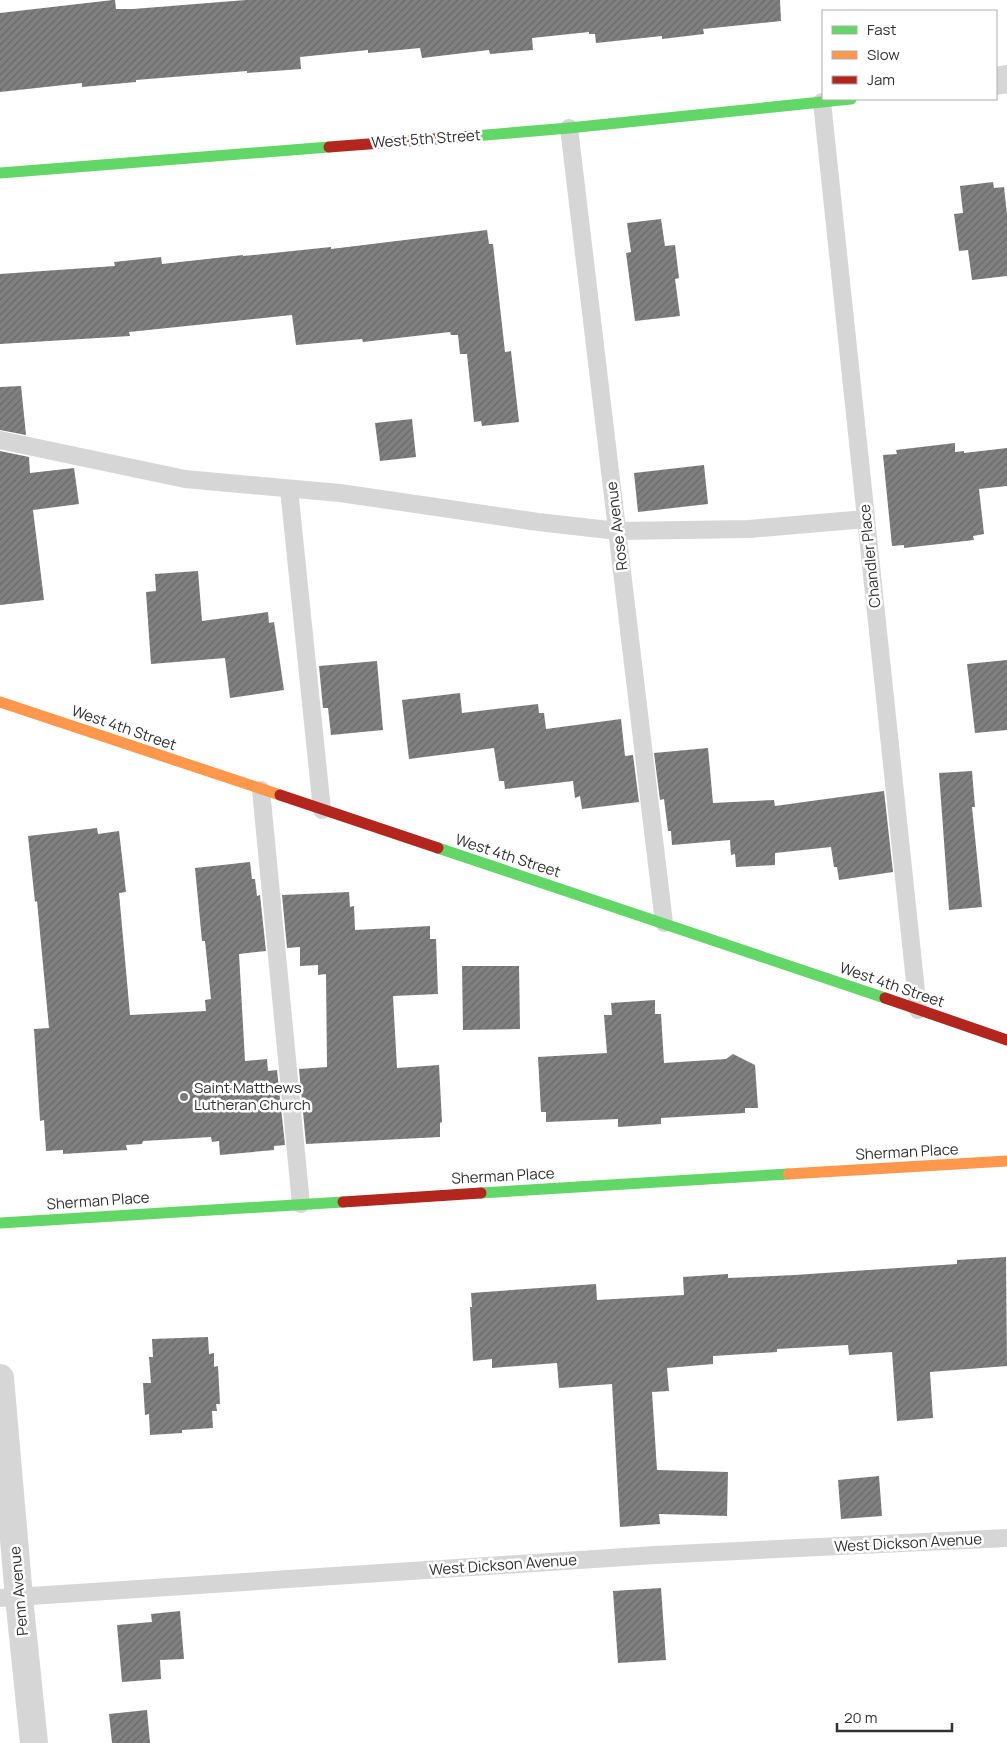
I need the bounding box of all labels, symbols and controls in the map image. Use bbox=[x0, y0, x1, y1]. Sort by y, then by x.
legend bbox=[822, 10, 997, 100]
text: Fast bbox=[867, 19, 896, 40]
text: Slow bbox=[867, 44, 900, 65]
text: Jam bbox=[867, 69, 895, 90]
street label: West 5th Street bbox=[371, 124, 481, 153]
street label: Rose Avenue bbox=[601, 480, 632, 572]
street label: Chandler Place bbox=[854, 503, 885, 609]
street label: West 4th Street bbox=[69, 700, 179, 755]
street label: West 4th Street bbox=[453, 829, 564, 882]
street label: West 4th Street bbox=[837, 957, 947, 1012]
place label: Saint Matthews Lutheran Church bbox=[194, 1077, 311, 1115]
marker: Saint Matthews Lutheran Church bbox=[178, 1091, 190, 1103]
street label: Sherman Place bbox=[855, 1138, 959, 1165]
street label: Sherman Place bbox=[451, 1162, 555, 1189]
street label: Sherman Place bbox=[46, 1186, 150, 1215]
street label: West Dickson Avenue bbox=[834, 1528, 983, 1557]
street label: Penn Avenue bbox=[4, 1545, 33, 1637]
street label: West Dickson Avenue bbox=[428, 1549, 578, 1580]
scale bar bbox=[837, 1700, 952, 1732]
text: 20 m bbox=[844, 1707, 877, 1728]

